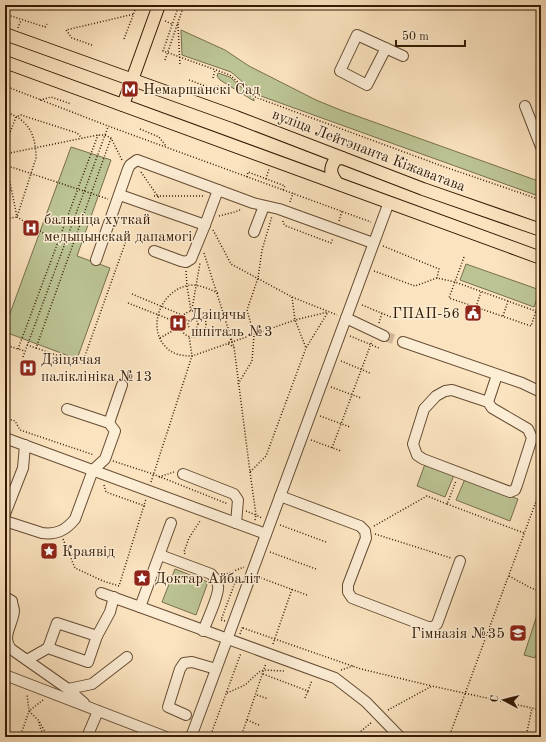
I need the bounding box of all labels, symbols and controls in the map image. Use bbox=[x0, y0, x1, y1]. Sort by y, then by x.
scale bar bbox=[396, 22, 465, 48]
text: 50 m bbox=[402, 30, 429, 43]
metro station icon: Немаршанскі Сад bbox=[120, 79, 140, 99]
place label: Немаршанскі Сад bbox=[143, 83, 260, 98]
street label: вуліца Лейтэнанта Кіжаватава bbox=[270, 108, 468, 195]
place label: бальніца хуткай медыцынскай дапамогі bbox=[44, 213, 192, 245]
hospital icon: бальніца хуткай медыцынскай дапамогі bbox=[21, 218, 41, 238]
public building icon: ГПАП-56 bbox=[463, 303, 483, 323]
place label: ГПАП-56 bbox=[392, 307, 460, 322]
place label: Дзіцячы шпіталь №3 bbox=[191, 308, 273, 340]
hospital icon: Дзіцячы шпіталь №3 bbox=[168, 313, 188, 333]
place label: Дзіцячая паліклініка №13 bbox=[41, 353, 152, 385]
hospital icon: Дзіцячая паліклініка №13 bbox=[18, 358, 38, 378]
place icon: Краявід bbox=[39, 541, 59, 561]
place label: Краявід bbox=[62, 545, 115, 560]
place icon: Доктар Айбаліт bbox=[132, 568, 152, 588]
place label: Доктар Айбаліт bbox=[155, 572, 261, 587]
school or university icon: Гімназія №35 bbox=[508, 623, 528, 643]
place label: Гімназія №35 bbox=[411, 627, 505, 642]
north arrow bbox=[484, 680, 524, 720]
text: С bbox=[490, 695, 501, 703]

